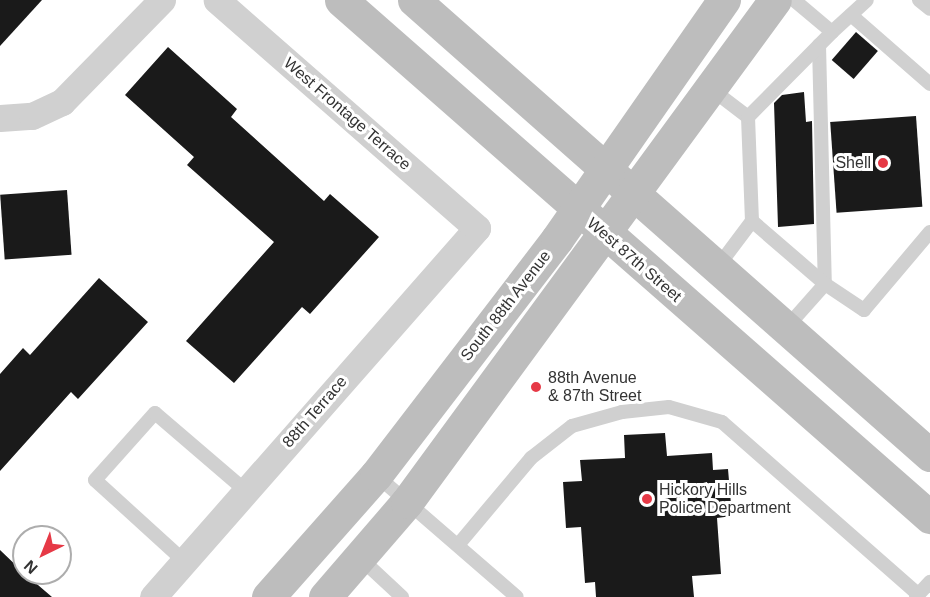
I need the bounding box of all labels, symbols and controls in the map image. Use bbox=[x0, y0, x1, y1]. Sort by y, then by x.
street label: West Frontage Terrace bbox=[279, 53, 415, 175]
place label: Shell bbox=[835, 153, 871, 173]
marker: Shell bbox=[876, 156, 890, 170]
street label: West 87th Street bbox=[583, 214, 685, 306]
street label: South 88th Avenue bbox=[457, 247, 555, 365]
place label: 88th Avenue & 87th Street bbox=[548, 368, 641, 406]
street label: 88th Terrace bbox=[279, 372, 351, 452]
marker: 88th Avenue & 87th Street bbox=[529, 380, 543, 394]
place label: Hickory Hills Police Department bbox=[659, 480, 791, 518]
marker: Hickory Hills Police Department bbox=[640, 492, 654, 506]
north arrow bbox=[12, 525, 72, 585]
text: N bbox=[21, 557, 41, 577]

